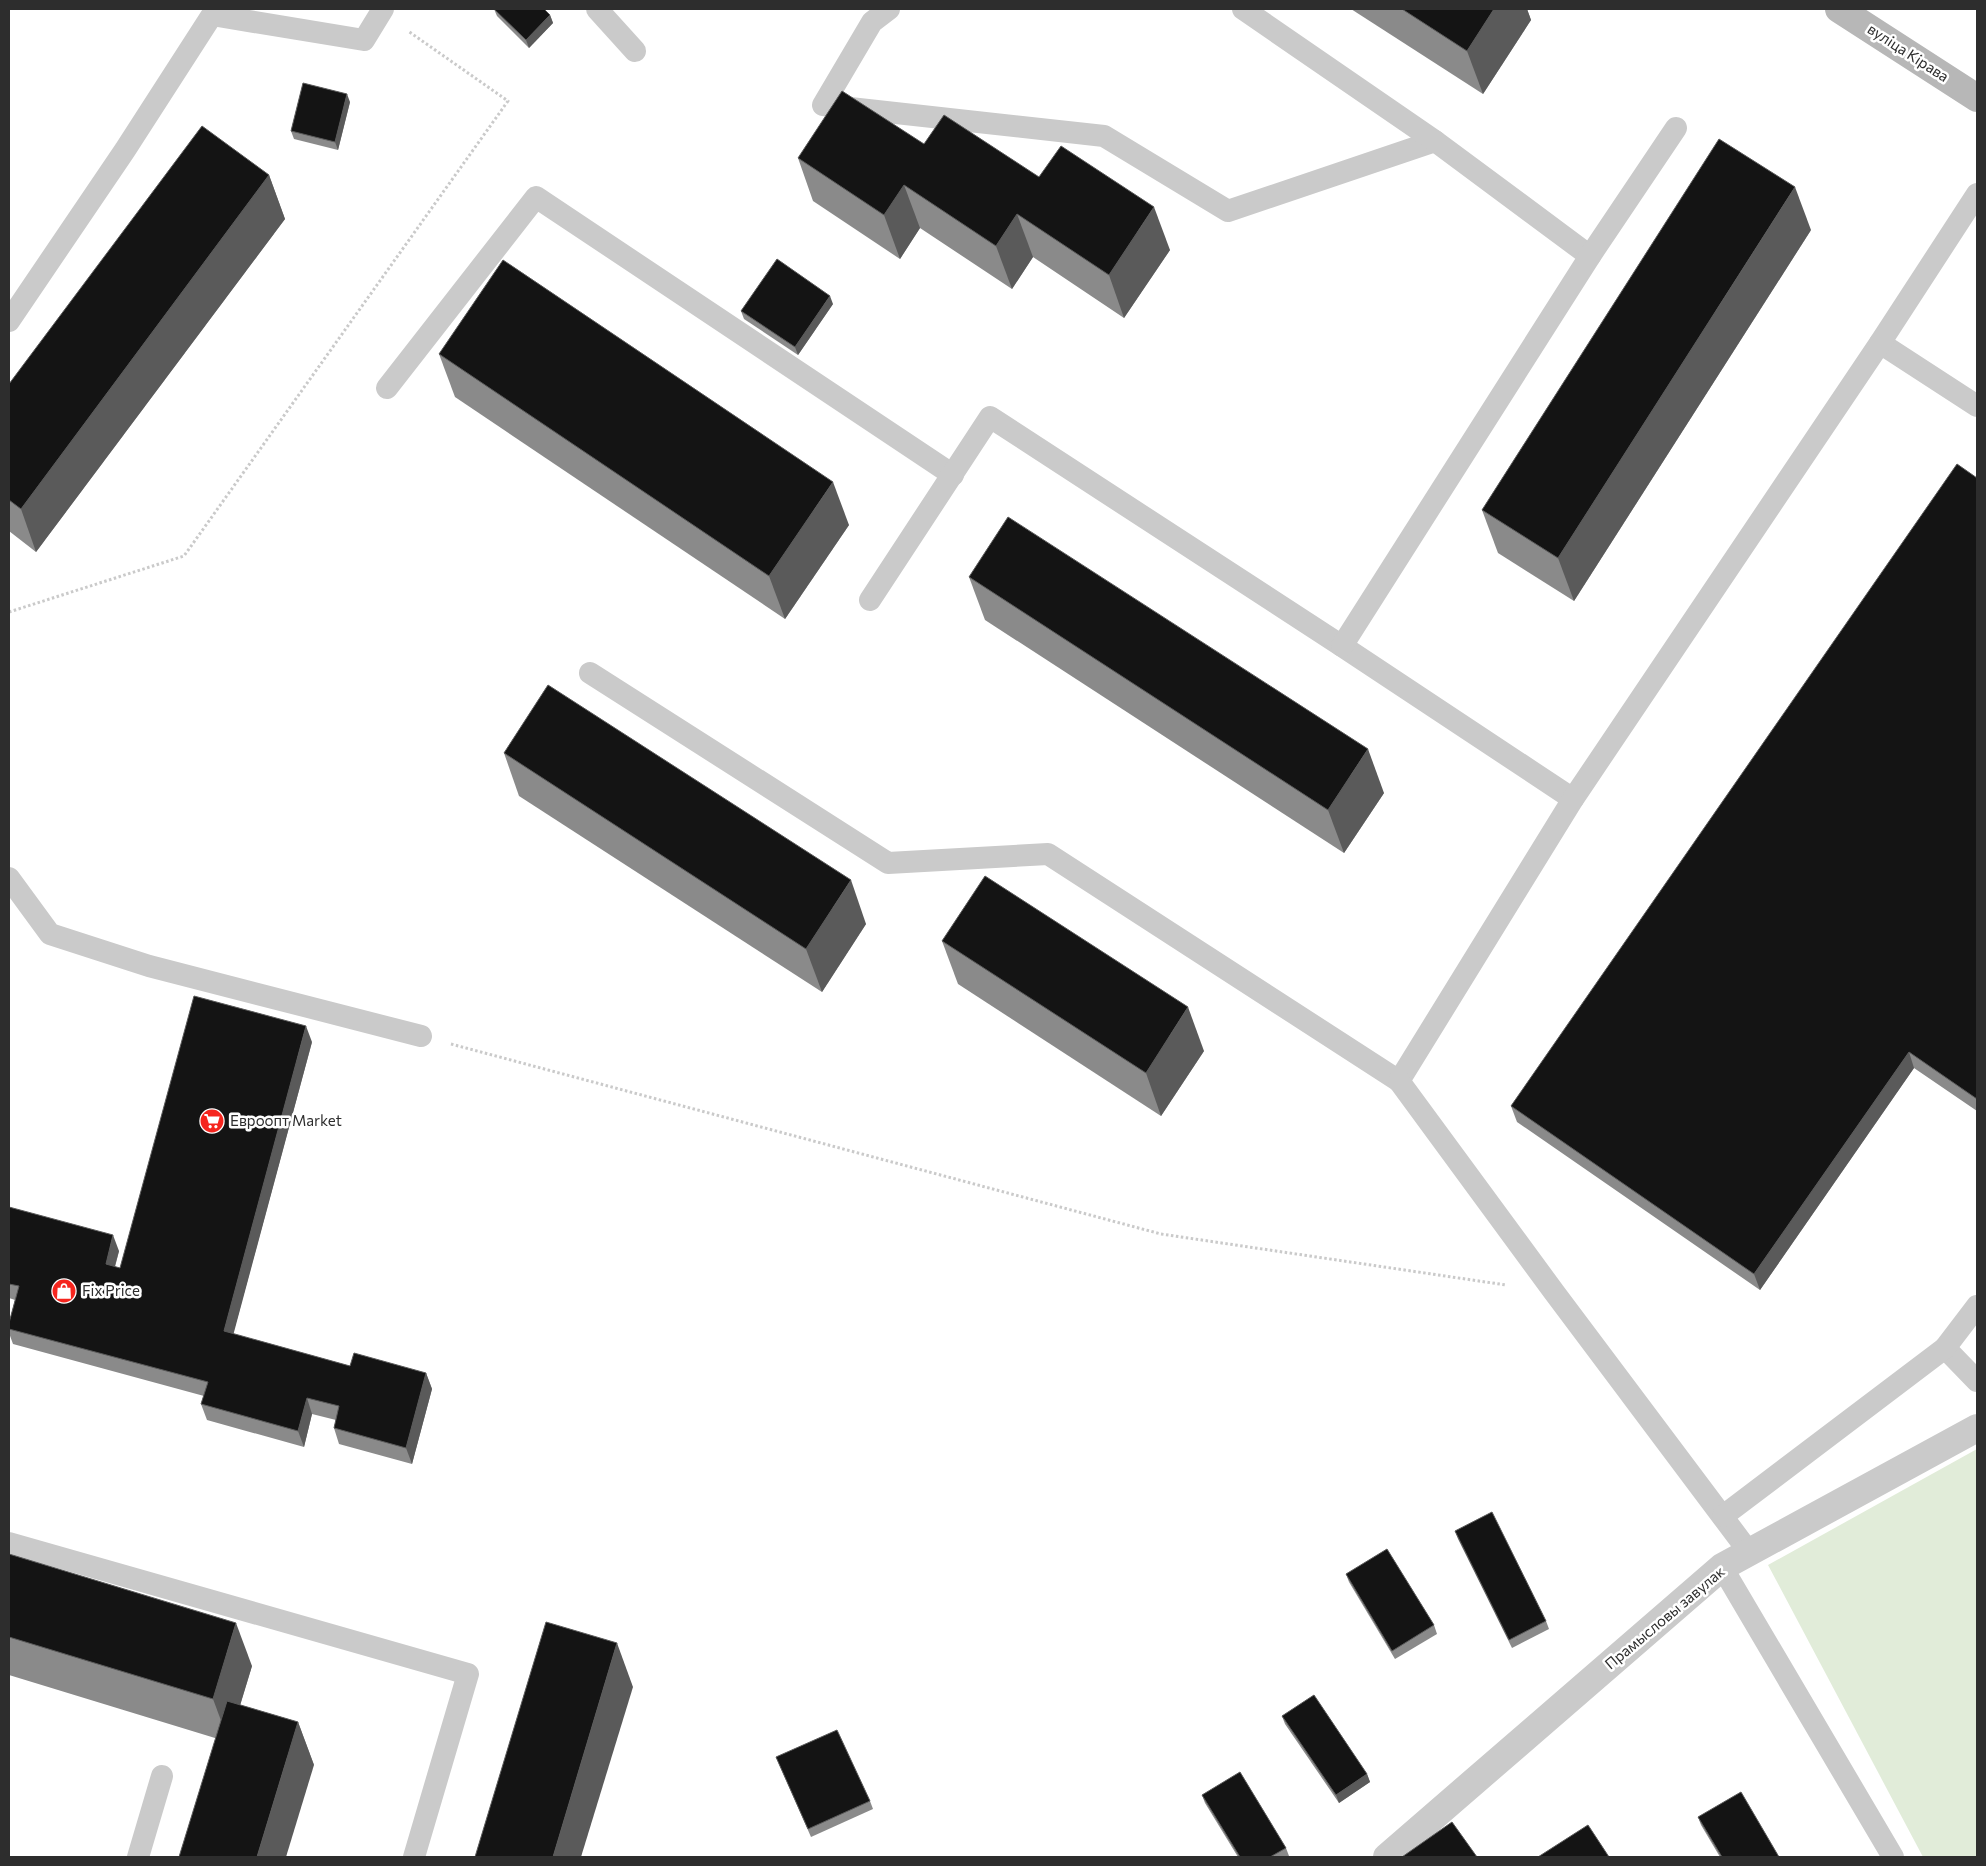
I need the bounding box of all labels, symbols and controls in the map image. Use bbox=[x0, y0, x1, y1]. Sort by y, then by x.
street label: вуліца Кірава bbox=[1865, 19, 1953, 85]
supermarket icon: Евроопт Market bbox=[199, 1108, 225, 1134]
place label: Евроопт Market bbox=[230, 1111, 342, 1129]
shop icon: Fix Price bbox=[51, 1278, 77, 1304]
place label: Fix Price bbox=[82, 1281, 140, 1299]
street label: Прамысловы завулак bbox=[1601, 1562, 1728, 1673]

